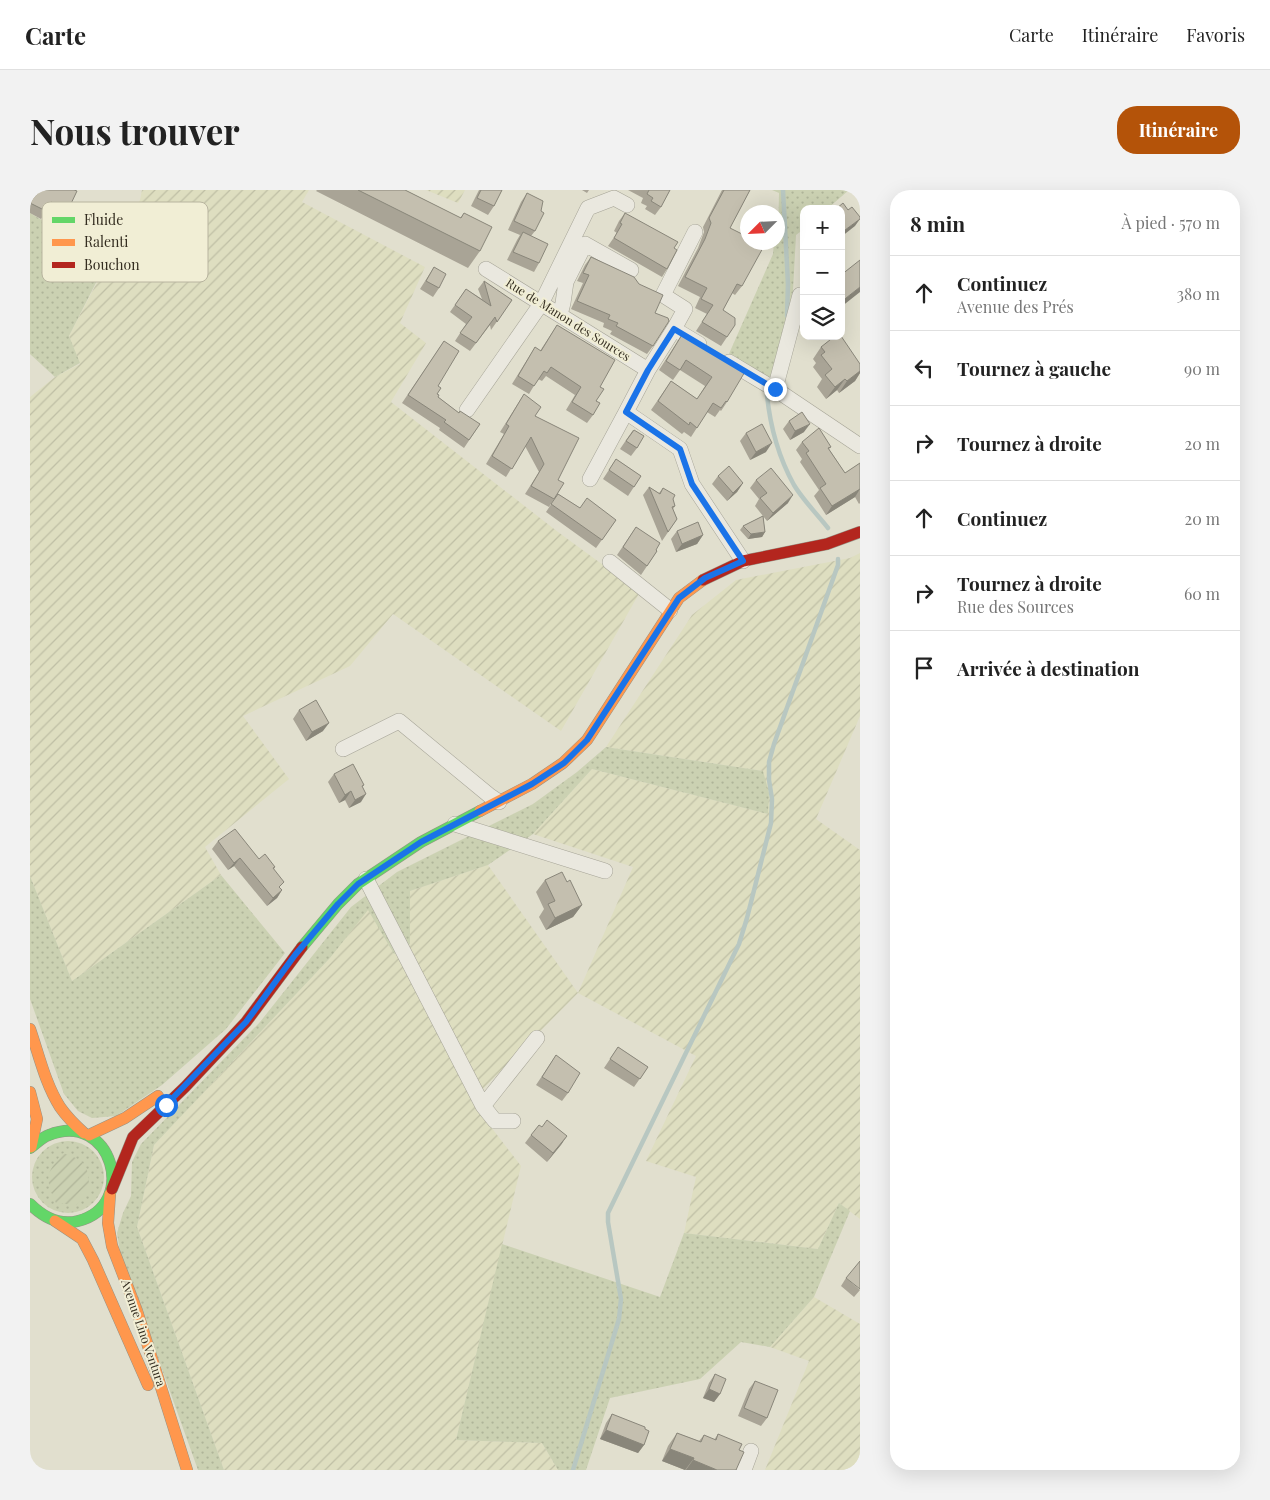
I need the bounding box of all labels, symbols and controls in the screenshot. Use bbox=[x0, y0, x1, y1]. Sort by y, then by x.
text: Carte bbox=[25, 19, 86, 51]
text: Carte bbox=[1009, 23, 1054, 47]
text: Itinéraire bbox=[1082, 23, 1158, 47]
text: Favoris bbox=[1186, 23, 1245, 47]
button: Itinéraire bbox=[1117, 106, 1240, 154]
text: Nous trouver bbox=[30, 107, 240, 154]
legend bbox=[42, 202, 208, 282]
north arrow bbox=[740, 205, 785, 250]
map controls bbox=[800, 205, 845, 340]
button: + bbox=[800, 205, 845, 250]
text: 8 min bbox=[910, 209, 965, 237]
text: Fluide bbox=[84, 210, 123, 229]
text: À pied · 570 m bbox=[1121, 212, 1220, 233]
text: Ralenti bbox=[84, 232, 128, 251]
button: − bbox=[800, 250, 845, 295]
text: Bouchon bbox=[84, 255, 140, 274]
text: Continuez bbox=[957, 270, 1047, 296]
street label: Rue de Manon des Sources bbox=[503, 274, 634, 364]
icon: ahead bbox=[910, 279, 938, 307]
text: 380 m bbox=[1177, 283, 1220, 304]
button: layers bbox=[800, 295, 845, 340]
text: Avenue des Prés bbox=[957, 296, 1074, 317]
icon: left bbox=[910, 354, 938, 382]
text: Tournez à gauche bbox=[957, 355, 1111, 381]
text: 90 m bbox=[1184, 358, 1220, 379]
route end bbox=[764, 378, 787, 401]
icon: right bbox=[910, 429, 938, 457]
text: Tournez à droite bbox=[957, 430, 1102, 456]
text: 20 m bbox=[1185, 433, 1220, 454]
icon: ahead bbox=[910, 504, 938, 532]
text: Continuez bbox=[957, 505, 1047, 531]
text: 20 m bbox=[1185, 508, 1220, 529]
text: Tournez à droite bbox=[957, 570, 1102, 596]
icon: right bbox=[910, 579, 938, 607]
text: 60 m bbox=[1184, 583, 1220, 604]
text: Rue des Sources bbox=[957, 596, 1074, 617]
icon: arrive bbox=[910, 654, 938, 682]
text: Arrivée à destination bbox=[957, 655, 1139, 681]
route start bbox=[155, 1094, 178, 1117]
street label: Avenue Lino Ventura bbox=[118, 1276, 170, 1388]

